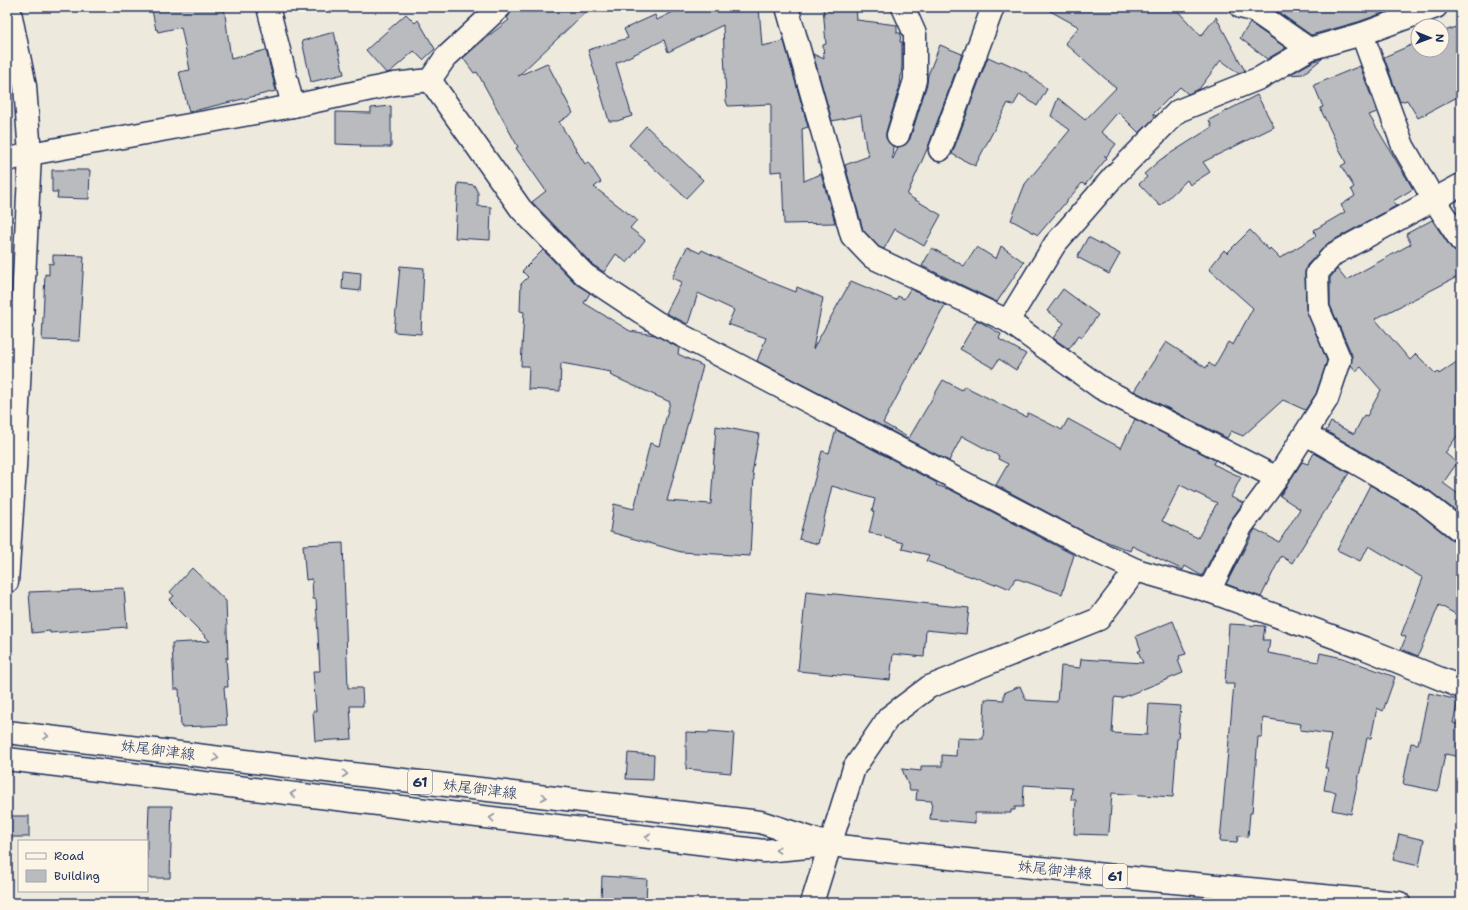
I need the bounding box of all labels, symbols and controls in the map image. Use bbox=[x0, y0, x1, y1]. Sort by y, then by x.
north arrow bbox=[1410, 18, 1450, 58]
text: N bbox=[1432, 34, 1447, 43]
one-way arrow bbox=[43, 732, 49, 741]
street label: 妹尾御津線 bbox=[120, 736, 196, 764]
one-way arrow bbox=[213, 753, 219, 762]
one-way arrow bbox=[342, 769, 348, 778]
road number: 61 bbox=[408, 770, 432, 794]
street label: 妹尾御津線 bbox=[442, 775, 518, 803]
one-way arrow bbox=[290, 789, 296, 798]
one-way arrow bbox=[541, 792, 547, 801]
one-way arrow bbox=[489, 813, 495, 822]
one-way arrow bbox=[645, 833, 652, 842]
legend bbox=[18, 840, 148, 892]
one-way arrow bbox=[775, 845, 781, 854]
text: Road bbox=[54, 848, 85, 864]
street label: 妹尾御津線 bbox=[1017, 856, 1093, 884]
road number: 61 bbox=[1103, 864, 1127, 888]
text: Building bbox=[54, 868, 100, 884]

